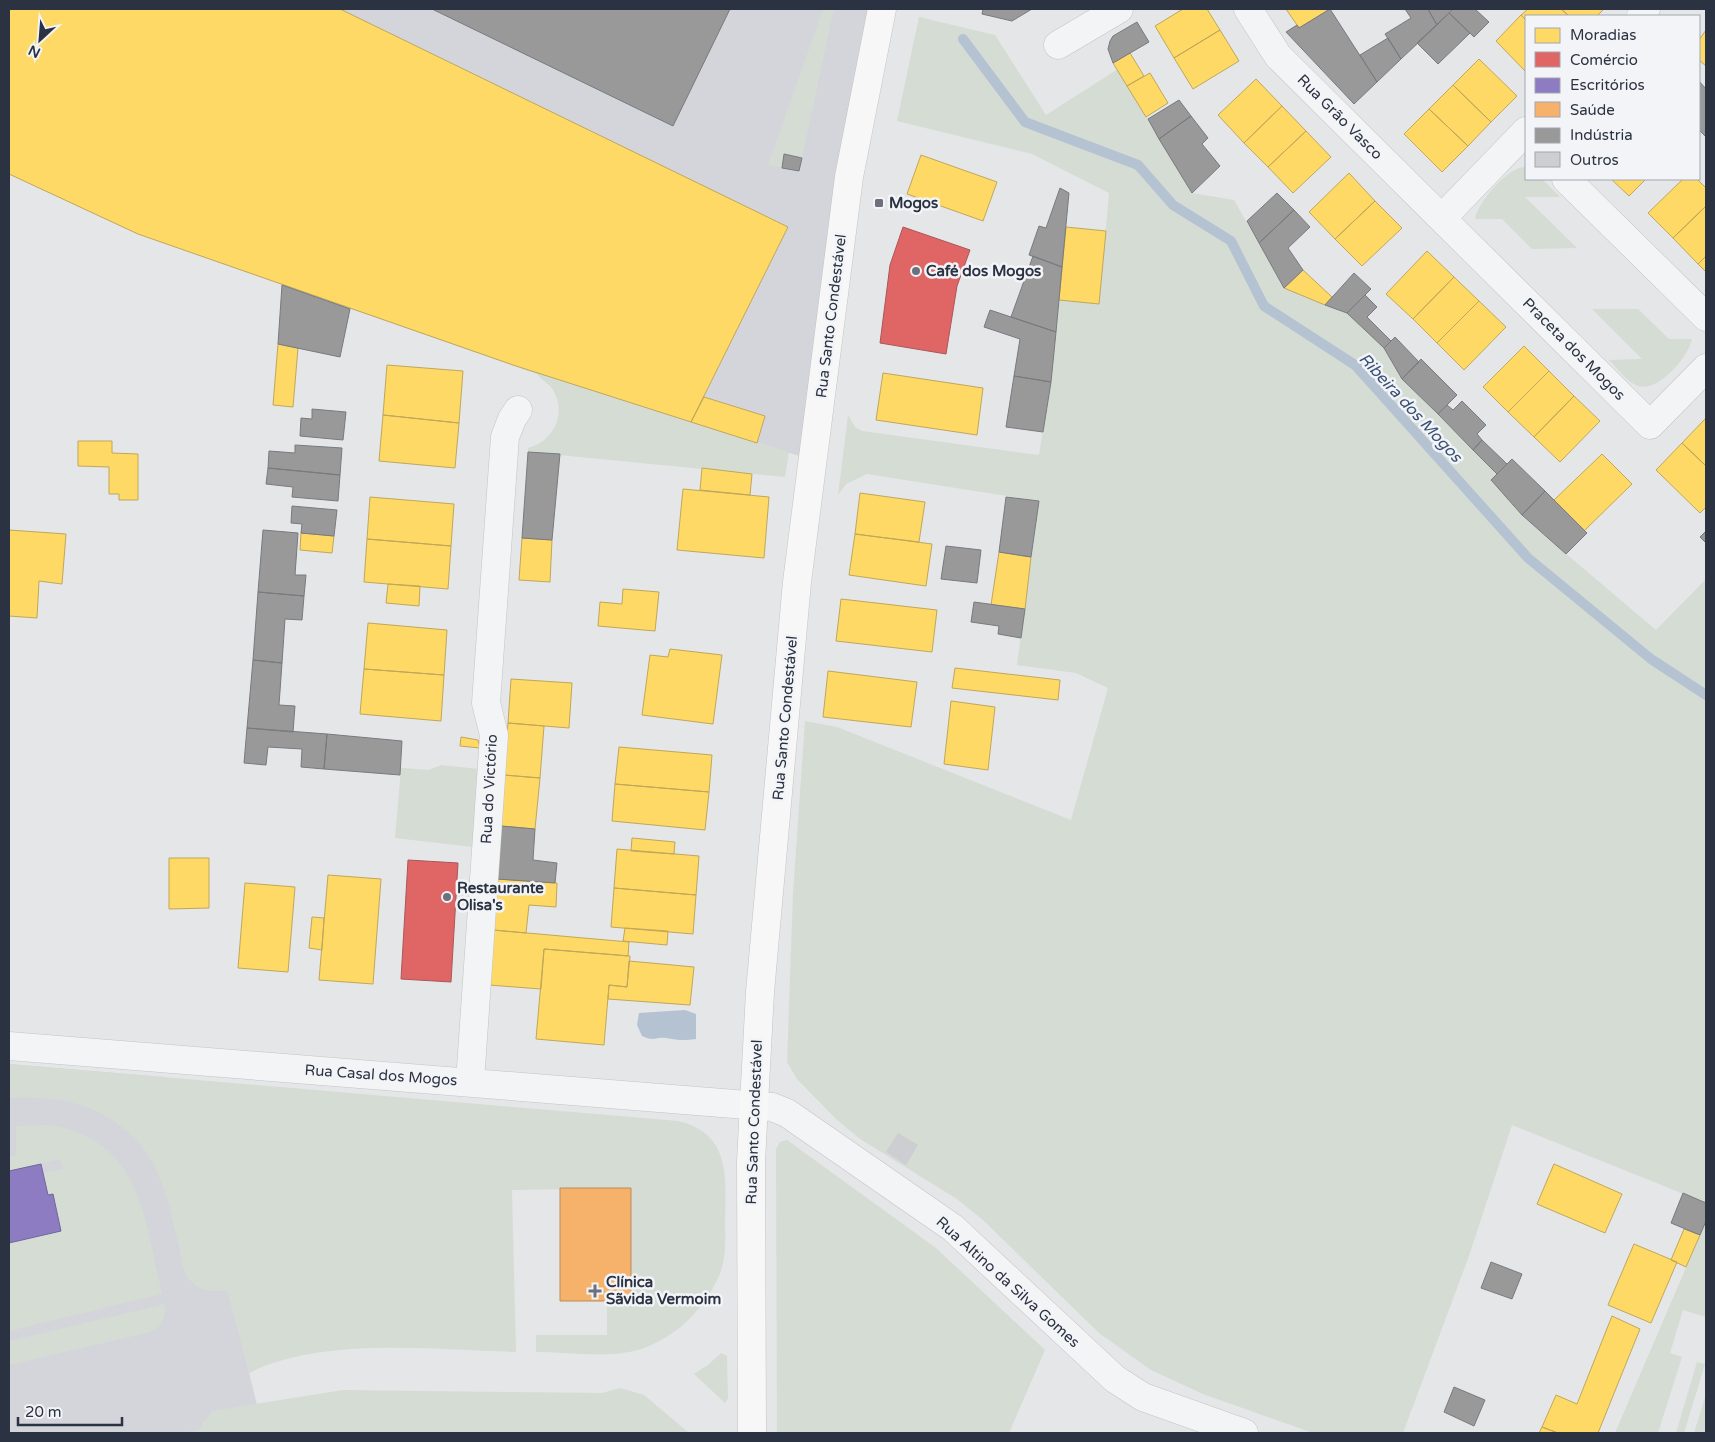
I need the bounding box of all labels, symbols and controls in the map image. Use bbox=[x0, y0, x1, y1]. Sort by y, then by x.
north arrow bbox=[15, 15, 65, 65]
legend bbox=[1525, 15, 1700, 180]
text: Moradias bbox=[1570, 26, 1636, 44]
text: N bbox=[26, 41, 43, 61]
text: Comércio bbox=[1570, 51, 1638, 69]
street label: Rua Grão Vasco bbox=[1294, 71, 1386, 163]
text: Escritórios bbox=[1570, 76, 1645, 94]
text: Saúde bbox=[1570, 101, 1615, 119]
text: Indústria bbox=[1570, 126, 1633, 144]
text: Outros bbox=[1570, 151, 1619, 169]
place label: Mogos bbox=[889, 194, 938, 213]
marker: Mogos bbox=[873, 197, 885, 209]
street label: Rua Santo Condestável bbox=[812, 233, 850, 399]
place label: Café dos Mogos bbox=[926, 262, 1041, 281]
marker: Café dos Mogos bbox=[910, 265, 922, 277]
street label: Praceta dos Mogos bbox=[1519, 294, 1629, 404]
water label: Ribeira dos Mogos bbox=[1355, 349, 1467, 467]
street label: Rua Santo Condestável bbox=[769, 635, 801, 801]
street label: Rua do Victório bbox=[477, 734, 501, 844]
place label: Restaurante Olisa's bbox=[457, 879, 544, 914]
marker: Restaurante Olisa's bbox=[441, 891, 453, 903]
street label: Rua Santo Condestável bbox=[742, 1039, 766, 1205]
street label: Rua Casal dos Mogos bbox=[304, 1061, 458, 1089]
street label: Rua Altino da Silva Gomes bbox=[932, 1213, 1084, 1351]
place label: Clínica Sãvida Vermoim bbox=[606, 1273, 721, 1308]
marker: Clínica Sãvida Vermoim bbox=[588, 1284, 602, 1298]
scale bar bbox=[18, 1394, 121, 1426]
text: 20 m bbox=[25, 1403, 62, 1421]

